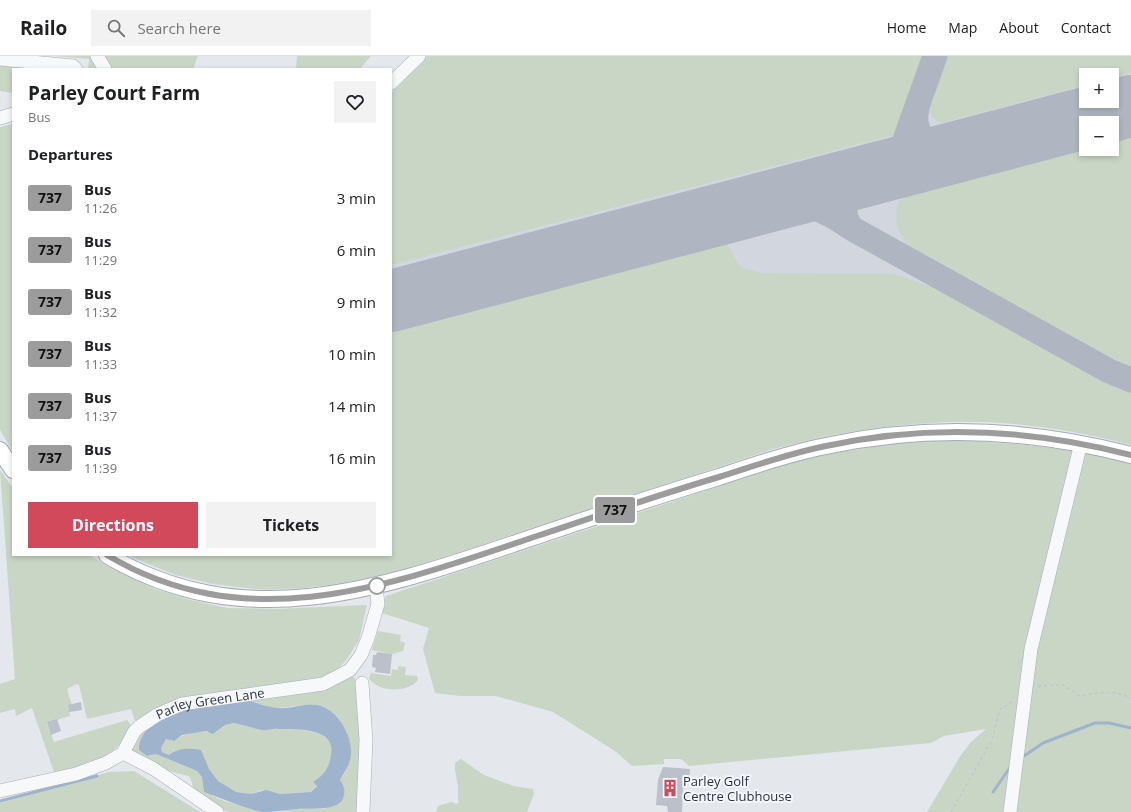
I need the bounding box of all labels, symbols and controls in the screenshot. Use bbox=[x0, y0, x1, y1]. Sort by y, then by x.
search box bbox=[91, 10, 371, 46]
text: Railo bbox=[20, 15, 67, 41]
icon: search bbox=[105, 17, 127, 39]
text: Search here bbox=[137, 18, 221, 38]
text: Home bbox=[887, 18, 926, 37]
text: Map bbox=[948, 18, 977, 37]
text: About bbox=[999, 18, 1039, 37]
text: Contact bbox=[1061, 18, 1111, 37]
map controls bbox=[1079, 68, 1119, 156]
button: + bbox=[1079, 68, 1119, 108]
text: Parley Court Farm bbox=[28, 80, 200, 106]
button: heart bbox=[334, 81, 376, 123]
text: Bus bbox=[28, 108, 51, 126]
button: − bbox=[1079, 116, 1119, 156]
text: Departures bbox=[28, 144, 113, 164]
text: Bus bbox=[84, 179, 111, 199]
text: 737 bbox=[38, 188, 62, 207]
text: 3 min bbox=[337, 188, 376, 208]
text: 11:26 bbox=[84, 199, 117, 217]
text: Bus bbox=[84, 231, 111, 251]
text: 737 bbox=[38, 240, 62, 259]
text: 6 min bbox=[337, 240, 376, 260]
text: 11:29 bbox=[84, 251, 117, 269]
text: Bus bbox=[84, 283, 111, 303]
text: 737 bbox=[38, 292, 62, 311]
text: 9 min bbox=[337, 292, 376, 312]
text: 11:32 bbox=[84, 303, 117, 321]
text: Bus bbox=[84, 335, 111, 355]
text: 737 bbox=[38, 344, 62, 363]
text: 10 min bbox=[328, 344, 376, 364]
text: 11:33 bbox=[84, 355, 117, 373]
text: Bus bbox=[84, 387, 111, 407]
text: 737 bbox=[38, 396, 62, 415]
text: 14 min bbox=[328, 396, 376, 416]
text: 11:37 bbox=[84, 407, 117, 425]
text: Bus bbox=[84, 439, 111, 459]
text: 737 bbox=[38, 448, 62, 467]
text: 16 min bbox=[328, 448, 376, 468]
text: 11:39 bbox=[84, 459, 117, 477]
line badge: 737 bbox=[592, 497, 638, 523]
text: 737 bbox=[603, 500, 627, 519]
button: Directions bbox=[28, 502, 198, 548]
button: Tickets bbox=[206, 502, 376, 548]
unlabelled marker bbox=[368, 577, 386, 595]
street label: Parley Green Lane bbox=[153, 683, 266, 723]
place label: Parley Golf Centre Clubhouse bbox=[683, 772, 792, 805]
building icon: Parley Golf Centre Clubhouse bbox=[660, 778, 680, 798]

